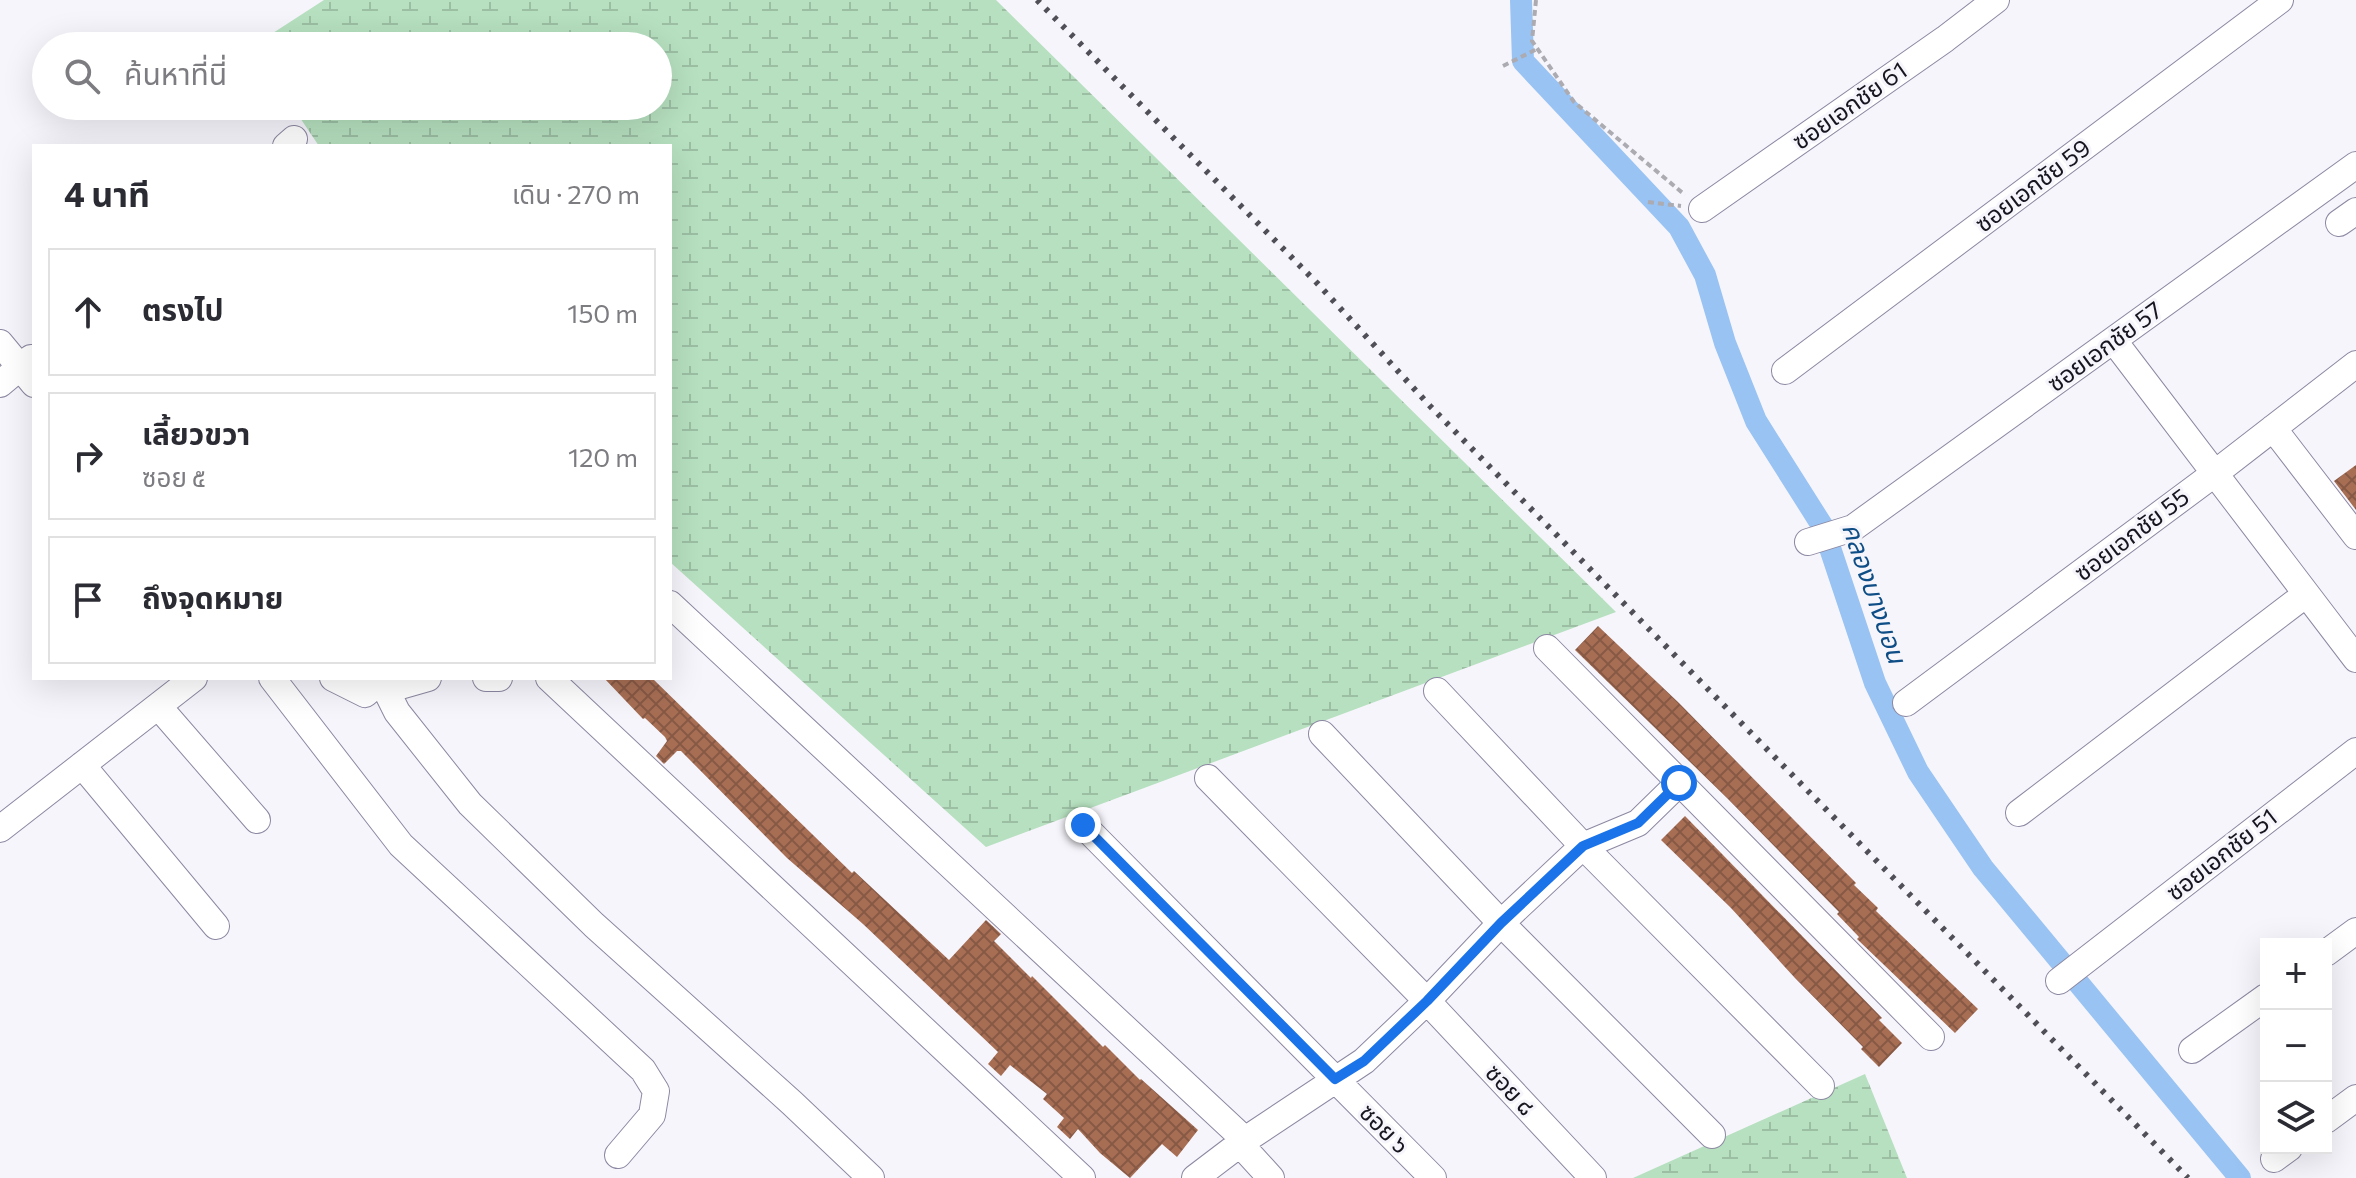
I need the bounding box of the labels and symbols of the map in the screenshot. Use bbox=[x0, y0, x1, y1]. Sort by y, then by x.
street label: ซอยเอกชัย 61 bbox=[1786, 55, 1912, 155]
street label: ซอยเอกชัย 59 bbox=[1969, 132, 2095, 238]
street label: ซอยเอกชัย 57 bbox=[2041, 294, 2167, 397]
street label: ซอยเอกชัย 55 bbox=[2068, 481, 2194, 586]
water label: คลองบางบอน bbox=[1837, 518, 1915, 669]
route start bbox=[1661, 765, 1697, 801]
street label: ซอยเอกชัย 51 bbox=[2160, 802, 2282, 906]
route end bbox=[1065, 807, 1101, 843]
street label: ซอย ๘ bbox=[1480, 1057, 1542, 1121]
street label: ซอย ๖ bbox=[1354, 1097, 1416, 1159]

